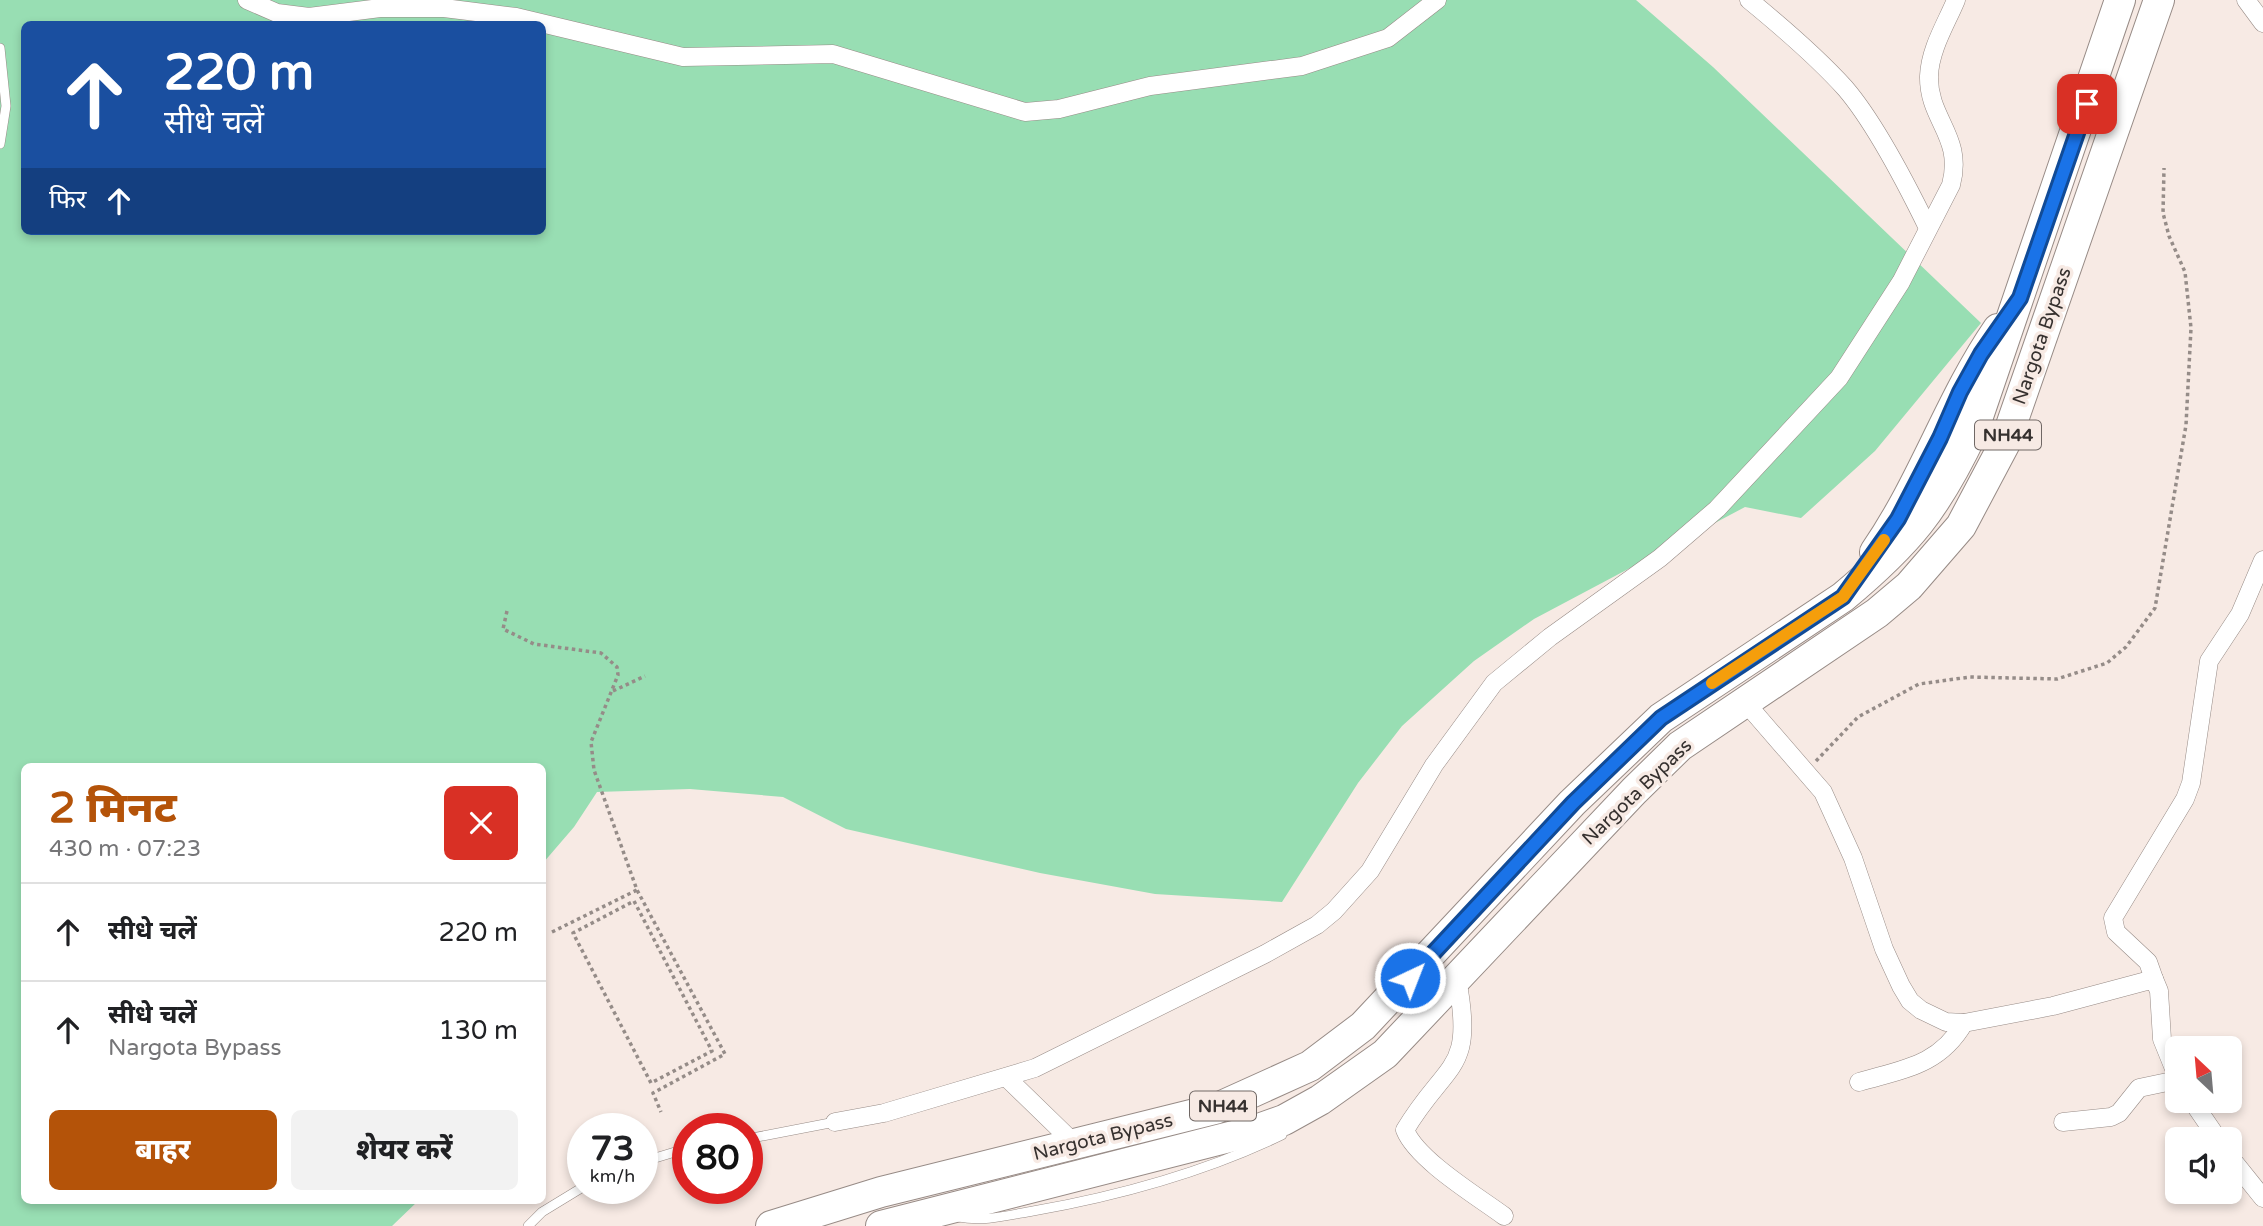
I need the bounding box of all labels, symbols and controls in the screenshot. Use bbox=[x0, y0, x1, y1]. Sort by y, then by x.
text: 220 m bbox=[164, 44, 314, 103]
icon: ahead bbox=[49, 49, 140, 140]
pin bbox=[2057, 74, 2117, 134]
icon: arrive bbox=[2068, 85, 2106, 123]
text: सीधे चलें bbox=[164, 104, 264, 142]
icon: ahead bbox=[100, 182, 138, 220]
text: फिर bbox=[49, 184, 86, 215]
street label: Nargota Bypass bbox=[2008, 265, 2076, 407]
road number: NH44 bbox=[1975, 421, 2041, 450]
street label: Nargota Bypass bbox=[1578, 734, 1696, 850]
text: 2 मिनट bbox=[49, 783, 177, 834]
button: close bbox=[444, 786, 518, 860]
text: 430 m · 07:23 bbox=[49, 835, 201, 863]
icon: ahead bbox=[49, 913, 87, 951]
text: सीधे चलें bbox=[108, 915, 197, 946]
text: 220 m bbox=[438, 917, 518, 948]
position arrow bbox=[1373, 941, 1447, 1015]
text: सीधे चलें bbox=[108, 999, 197, 1030]
icon: ahead bbox=[49, 1011, 87, 1049]
text: 130 m bbox=[438, 1015, 518, 1046]
text: Nargota Bypass bbox=[108, 1034, 281, 1062]
north arrow bbox=[2165, 1036, 2242, 1113]
map controls bbox=[2165, 1036, 2242, 1204]
road number: NH44 bbox=[1190, 1092, 1256, 1120]
street label: Nargota Bypass bbox=[1031, 1109, 1175, 1165]
button: बाहर bbox=[49, 1110, 277, 1190]
button: शेयर करें bbox=[291, 1110, 518, 1190]
speed limit sign: 80 bbox=[672, 1113, 763, 1204]
button: sound bbox=[2165, 1127, 2242, 1204]
text: 73 bbox=[591, 1128, 634, 1170]
text: km/h bbox=[590, 1165, 635, 1187]

